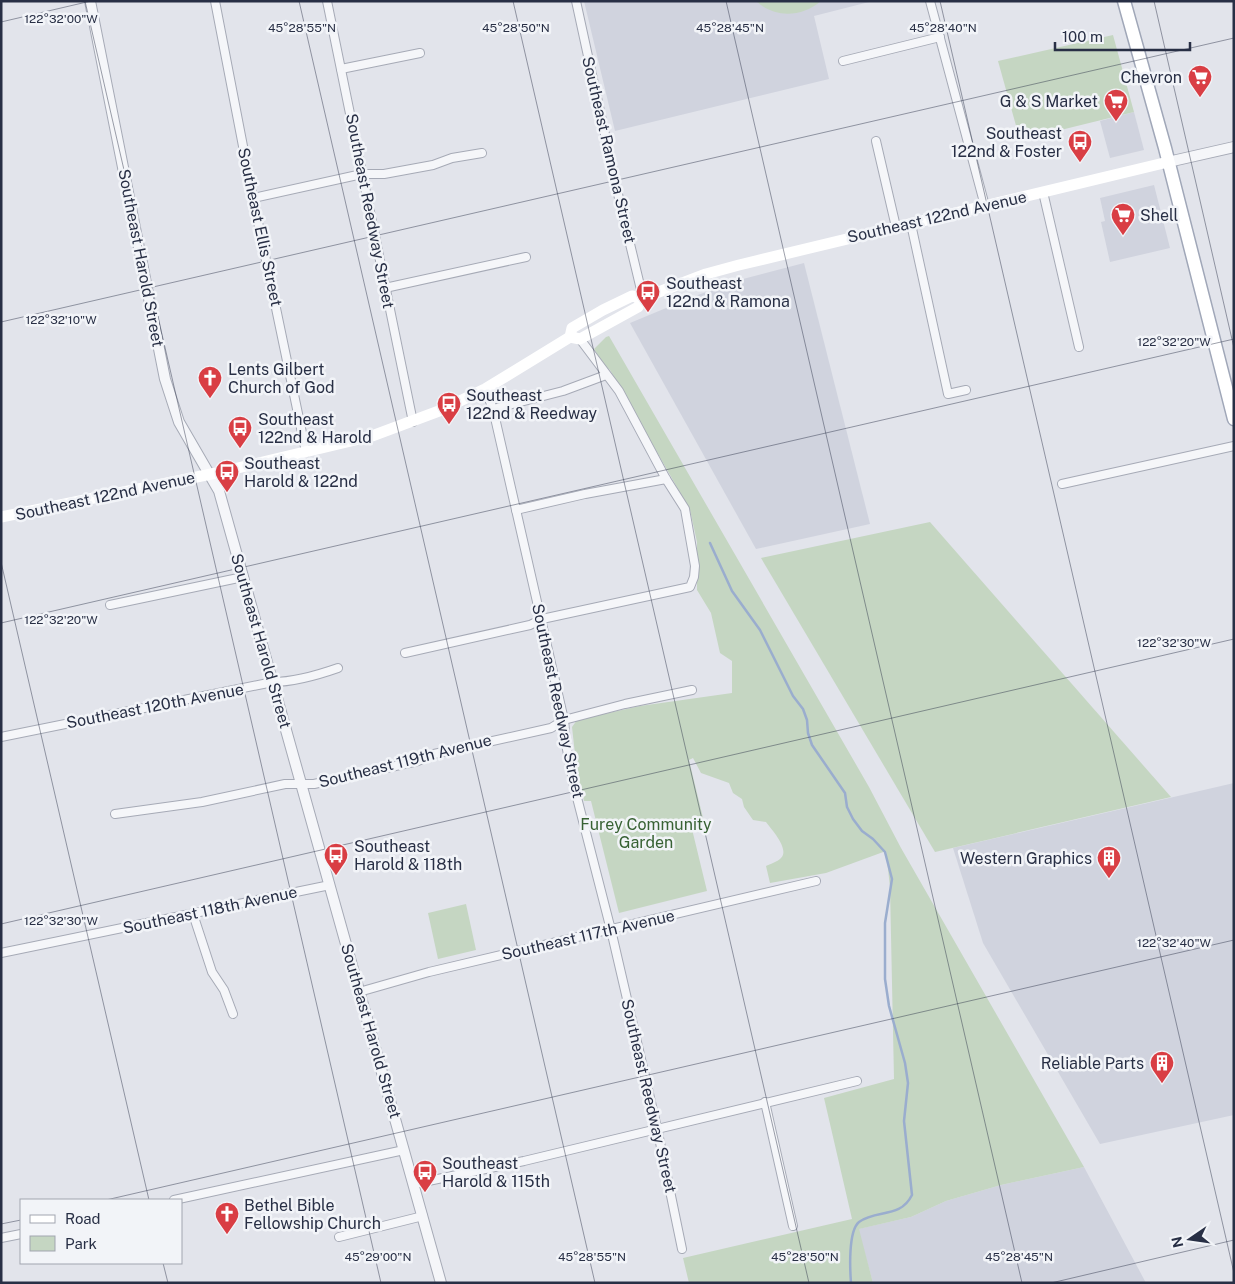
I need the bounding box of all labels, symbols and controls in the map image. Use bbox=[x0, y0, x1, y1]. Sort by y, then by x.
text: 122°32'00"W bbox=[24, 12, 98, 26]
scale bar bbox=[1055, 20, 1190, 52]
text: 45°28'55"N bbox=[268, 21, 336, 35]
text: 45°28'50"N bbox=[482, 21, 550, 35]
text: 45°28'45"N bbox=[696, 21, 764, 35]
text: 45°28'40"N bbox=[909, 21, 977, 35]
text: 100 m bbox=[1062, 28, 1103, 45]
street label: Southeast Ramona Street bbox=[578, 55, 640, 245]
supermarket icon: Chevron bbox=[1187, 64, 1213, 98]
place label: Chevron bbox=[1120, 68, 1182, 87]
supermarket icon: G & S Market bbox=[1103, 88, 1129, 122]
place label: G & S Market bbox=[1000, 92, 1098, 111]
street label: Southeast Reedway Street bbox=[342, 112, 398, 310]
place label: Southeast 122nd & Foster bbox=[951, 124, 1062, 161]
bus stop icon: Southeast 122nd & Foster bbox=[1067, 129, 1093, 163]
street label: Southeast Ellis Street bbox=[234, 146, 286, 308]
street label: Southeast Harold Street bbox=[114, 167, 168, 349]
street label: Southeast 122nd Avenue bbox=[845, 187, 1029, 247]
supermarket icon: Shell bbox=[1110, 202, 1136, 236]
place label: Shell bbox=[1140, 206, 1179, 225]
place label: Southeast 122nd & Ramona bbox=[666, 274, 790, 311]
bus stop icon: Southeast 122nd & Ramona bbox=[635, 279, 661, 313]
text: 122°32'10"W bbox=[25, 313, 97, 327]
text: 122°32'20"W bbox=[1137, 335, 1211, 349]
place label: Lents Gilbert Church of God bbox=[228, 360, 335, 397]
church icon: Lents Gilbert Church of God bbox=[197, 365, 223, 399]
place label: Southeast 122nd & Reedway bbox=[466, 386, 598, 423]
bus stop icon: Southeast 122nd & Reedway bbox=[436, 391, 462, 425]
place label: Southeast 122nd & Harold bbox=[258, 410, 372, 447]
bus stop icon: Southeast 122nd & Harold bbox=[227, 415, 253, 449]
place label: Southeast Harold & 122nd bbox=[244, 454, 358, 491]
bus stop icon: Southeast Harold & 122nd bbox=[214, 459, 240, 493]
street label: Southeast 122nd Avenue bbox=[13, 468, 197, 524]
street label: Southeast Harold Street bbox=[227, 551, 295, 731]
street label: Southeast Reedway Street bbox=[528, 602, 588, 800]
text: 122°32'20"W bbox=[24, 613, 98, 627]
text: 122°32'30"W bbox=[1137, 636, 1211, 650]
street label: Southeast 120th Avenue bbox=[65, 679, 245, 733]
street label: Southeast 119th Avenue bbox=[317, 730, 493, 792]
park label: Furey Community Garden bbox=[580, 815, 712, 852]
place label: Southeast Harold & 118th bbox=[354, 837, 462, 874]
bus stop icon: Southeast Harold & 118th bbox=[323, 842, 349, 876]
building icon: Western Graphics bbox=[1096, 845, 1122, 879]
place label: Western Graphics bbox=[960, 849, 1092, 868]
street label: Southeast 118th Avenue bbox=[121, 882, 299, 938]
street label: Southeast 117th Avenue bbox=[500, 906, 676, 964]
text: 122°32'30"W bbox=[24, 914, 98, 928]
text: 122°32'40"W bbox=[1137, 936, 1211, 950]
street label: Southeast Harold Street bbox=[337, 941, 405, 1121]
street label: Southeast Reedway Street bbox=[617, 997, 681, 1195]
building icon: Reliable Parts bbox=[1149, 1050, 1175, 1084]
place label: Reliable Parts bbox=[1041, 1054, 1144, 1073]
place label: Southeast Harold & 115th bbox=[442, 1154, 550, 1191]
bus stop icon: Southeast Harold & 115th bbox=[412, 1159, 438, 1193]
place label: Bethel Bible Fellowship Church bbox=[244, 1196, 381, 1233]
legend bbox=[20, 1199, 182, 1264]
church icon: Bethel Bible Fellowship Church bbox=[214, 1201, 240, 1235]
text: Road bbox=[65, 1210, 101, 1227]
north arrow bbox=[1165, 1214, 1215, 1264]
text: Park bbox=[65, 1235, 97, 1252]
text: N bbox=[1168, 1235, 1186, 1249]
text: 45°29'00"N bbox=[344, 1250, 412, 1264]
text: 45°28'55"N bbox=[558, 1250, 626, 1264]
text: 45°28'50"N bbox=[771, 1250, 839, 1264]
text: 45°28'45"N bbox=[985, 1250, 1053, 1264]

